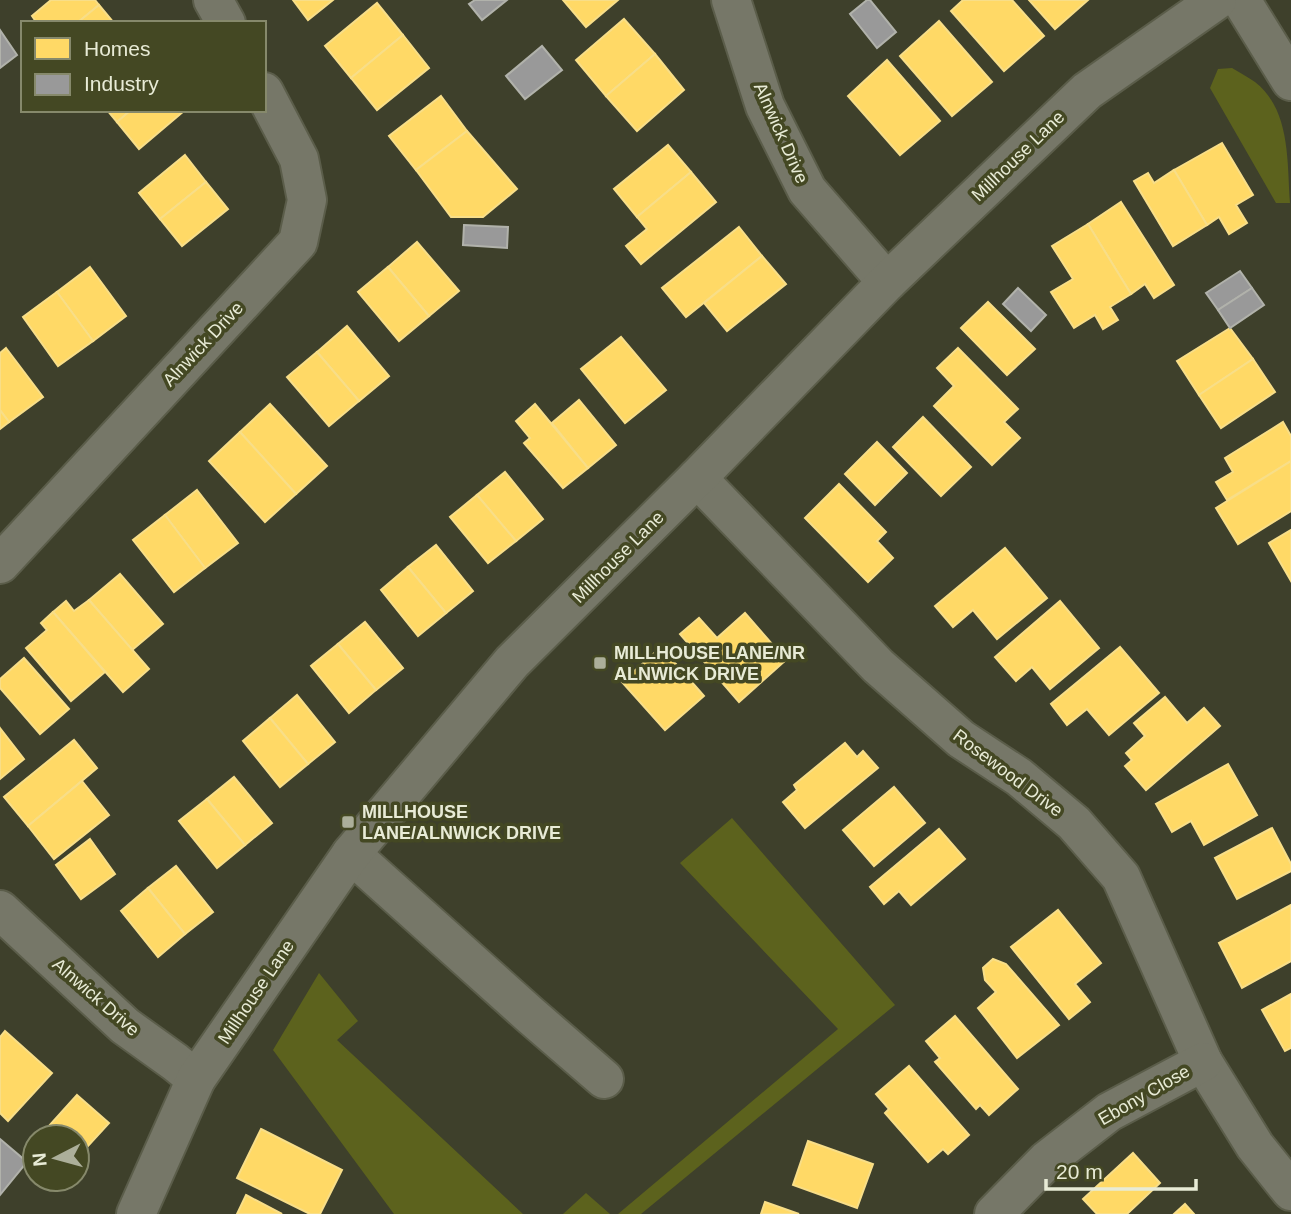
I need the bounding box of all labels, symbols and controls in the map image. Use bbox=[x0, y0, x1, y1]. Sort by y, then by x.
legend bbox=[21, 21, 266, 112]
text: Homes bbox=[84, 37, 151, 60]
text: Industry bbox=[84, 72, 159, 95]
street label: Alnwick Drive bbox=[750, 80, 812, 186]
street label: Millhouse Lane bbox=[968, 107, 1068, 205]
street label: Alnwick Drive bbox=[159, 298, 247, 390]
street label: Millhouse Lane bbox=[568, 507, 668, 607]
place label: MILLHOUSE LANE/NR ALNWICK DRIVE bbox=[614, 643, 805, 684]
marker: MILLHOUSE LANE/NR ALNWICK DRIVE bbox=[592, 655, 608, 671]
street label: Rosewood Drive bbox=[949, 725, 1067, 821]
place label: MILLHOUSE LANE/ALNWICK DRIVE bbox=[362, 802, 561, 843]
marker: MILLHOUSE LANE/ALNWICK DRIVE bbox=[340, 814, 356, 830]
street label: Millhouse Lane bbox=[214, 936, 298, 1048]
street label: Alnwick Drive bbox=[49, 954, 143, 1040]
street label: Ebony Close bbox=[1095, 1061, 1193, 1129]
north arrow bbox=[21, 1123, 91, 1193]
scale bar bbox=[1046, 1148, 1196, 1192]
text: N bbox=[28, 1152, 51, 1168]
text: 20 m bbox=[1056, 1160, 1103, 1183]

